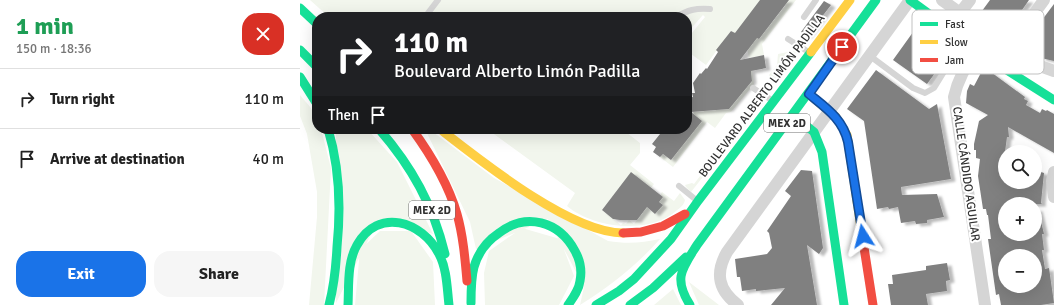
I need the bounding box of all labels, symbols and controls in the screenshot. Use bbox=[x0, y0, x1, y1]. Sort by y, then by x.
legend bbox=[912, 10, 1044, 74]
text: 1 min bbox=[16, 11, 74, 41]
street label: BOULEVARD ALBERTO LIMÓN PADILLA bbox=[696, 11, 829, 181]
button: close bbox=[242, 13, 284, 55]
text: Fast bbox=[945, 18, 965, 31]
text: 110 m bbox=[394, 26, 468, 60]
icon: right bbox=[328, 28, 380, 80]
pin bbox=[825, 30, 859, 64]
icon: arrive bbox=[831, 36, 853, 58]
text: Slow bbox=[945, 36, 968, 49]
text: 150 m · 18:36 bbox=[16, 41, 92, 57]
text: Jam bbox=[945, 54, 964, 67]
text: Boulevard Alberto Limón Padilla bbox=[394, 60, 641, 82]
icon: right bbox=[16, 88, 38, 110]
text: Turn right bbox=[50, 90, 115, 108]
text: 110 m bbox=[244, 90, 284, 108]
icon: arrive bbox=[367, 104, 389, 126]
text: Then bbox=[328, 106, 359, 124]
street label: CALLE CÁNDIDO AGUILAR bbox=[949, 106, 983, 242]
road number: MEX 2D bbox=[764, 114, 810, 132]
map controls bbox=[998, 145, 1042, 293]
button: search bbox=[998, 145, 1042, 189]
icon: arrive bbox=[16, 148, 38, 170]
text: Arrive at destination bbox=[50, 150, 185, 168]
text: 40 m bbox=[253, 150, 284, 168]
button: + bbox=[998, 197, 1042, 241]
road number: MEX 2D bbox=[409, 201, 455, 219]
position arrow bbox=[842, 215, 884, 257]
button: − bbox=[998, 249, 1042, 293]
button: Exit bbox=[16, 251, 146, 297]
button: Share bbox=[154, 251, 284, 297]

